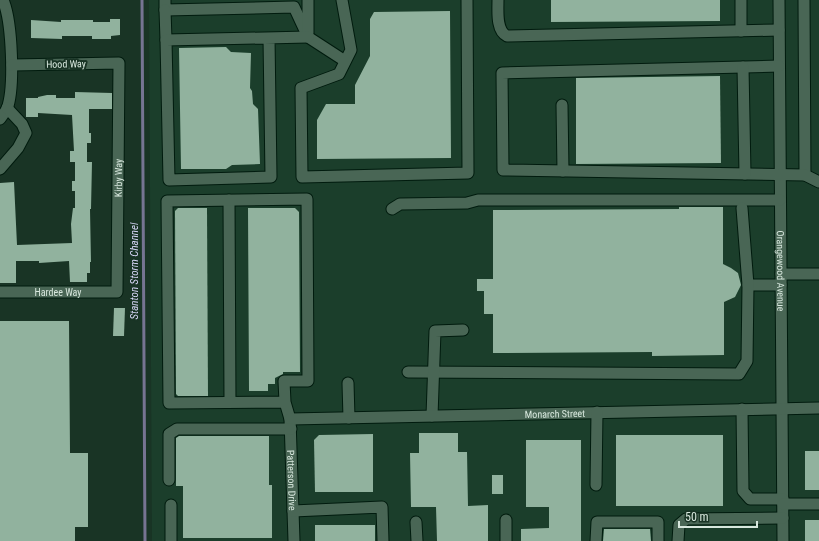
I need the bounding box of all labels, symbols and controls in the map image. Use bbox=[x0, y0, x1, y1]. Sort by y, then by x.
street label: Hood Way bbox=[46, 58, 86, 70]
street label: Kirby Way bbox=[112, 159, 124, 197]
water label: Stanton Storm Channel bbox=[128, 222, 141, 319]
street label: Orangewood Avenue bbox=[775, 231, 787, 312]
street label: Hardee Way bbox=[35, 287, 81, 298]
street label: Monarch Street bbox=[525, 407, 585, 420]
street label: Patterson Drive bbox=[286, 450, 299, 511]
scale bar bbox=[679, 503, 757, 529]
text: 50 m bbox=[685, 510, 709, 524]

